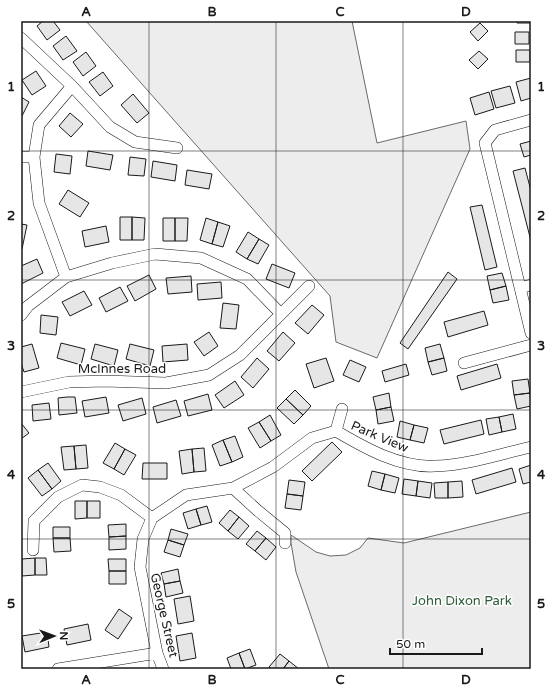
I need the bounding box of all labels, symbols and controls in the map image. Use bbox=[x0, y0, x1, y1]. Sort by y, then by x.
text: A bbox=[81, 4, 91, 20]
text: B bbox=[207, 4, 217, 20]
text: C bbox=[335, 4, 345, 20]
text: D bbox=[461, 4, 471, 20]
text: 1 bbox=[7, 79, 15, 95]
text: 1 bbox=[537, 79, 545, 95]
text: 2 bbox=[7, 208, 15, 224]
text: 2 bbox=[537, 208, 545, 224]
text: 3 bbox=[7, 338, 15, 354]
text: 3 bbox=[537, 338, 545, 354]
street label: McInnes Road bbox=[78, 361, 166, 377]
street label: Park View bbox=[348, 418, 411, 456]
text: 4 bbox=[7, 467, 16, 483]
text: 4 bbox=[537, 467, 546, 483]
street label: George Street bbox=[147, 572, 181, 659]
park label: John Dixon Park bbox=[412, 593, 512, 609]
text: 5 bbox=[7, 596, 15, 612]
text: 5 bbox=[537, 596, 545, 612]
north arrow bbox=[34, 616, 74, 656]
scale bar bbox=[390, 630, 482, 656]
text: N bbox=[57, 631, 70, 640]
text: 50 m bbox=[396, 637, 425, 651]
text: A bbox=[81, 672, 91, 688]
text: B bbox=[207, 672, 217, 688]
text: C bbox=[335, 672, 345, 688]
text: D bbox=[461, 672, 471, 688]

